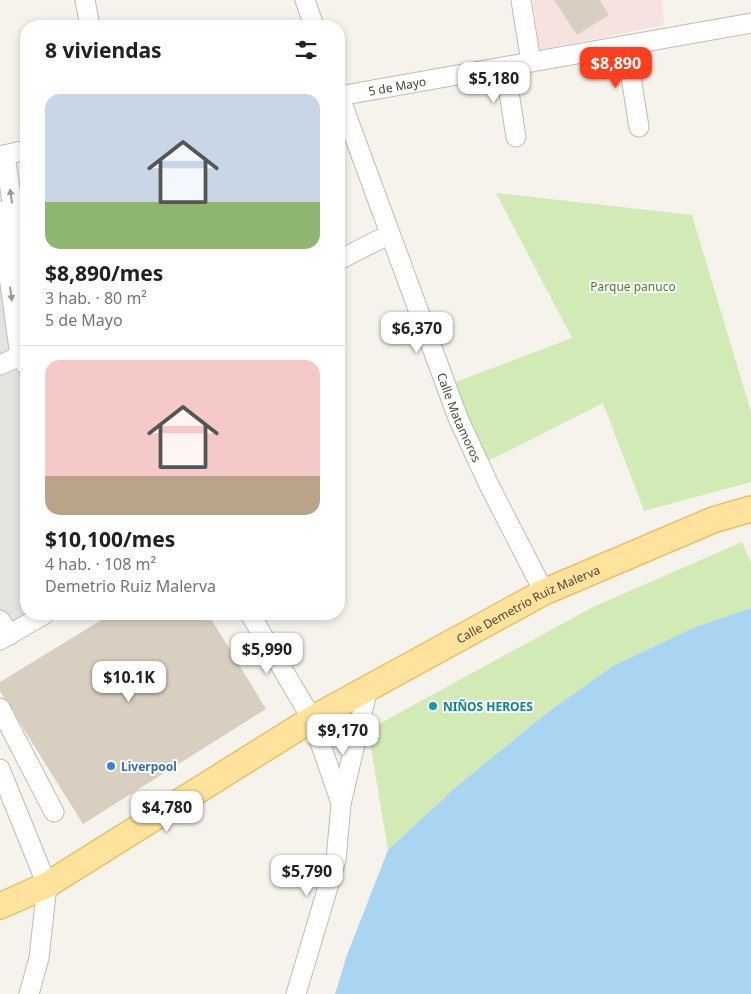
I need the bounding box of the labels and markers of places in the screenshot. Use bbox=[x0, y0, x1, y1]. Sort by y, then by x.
pin: $8,890 bbox=[575, 46, 657, 89]
pin: $5,180 bbox=[453, 62, 535, 104]
pin: $6,370 bbox=[376, 312, 458, 354]
pin: $5,990 bbox=[226, 632, 308, 675]
pin: $10.1K bbox=[88, 660, 170, 703]
place label: NIÑOS HEROES bbox=[443, 698, 533, 715]
marker: NIÑOS HEROES bbox=[427, 700, 439, 712]
pin: $9,170 bbox=[302, 714, 384, 756]
place label: Liverpool bbox=[121, 758, 177, 775]
marker: Liverpool bbox=[105, 760, 117, 772]
pin: $4,780 bbox=[126, 790, 208, 833]
pin: $5,790 bbox=[266, 854, 348, 897]

